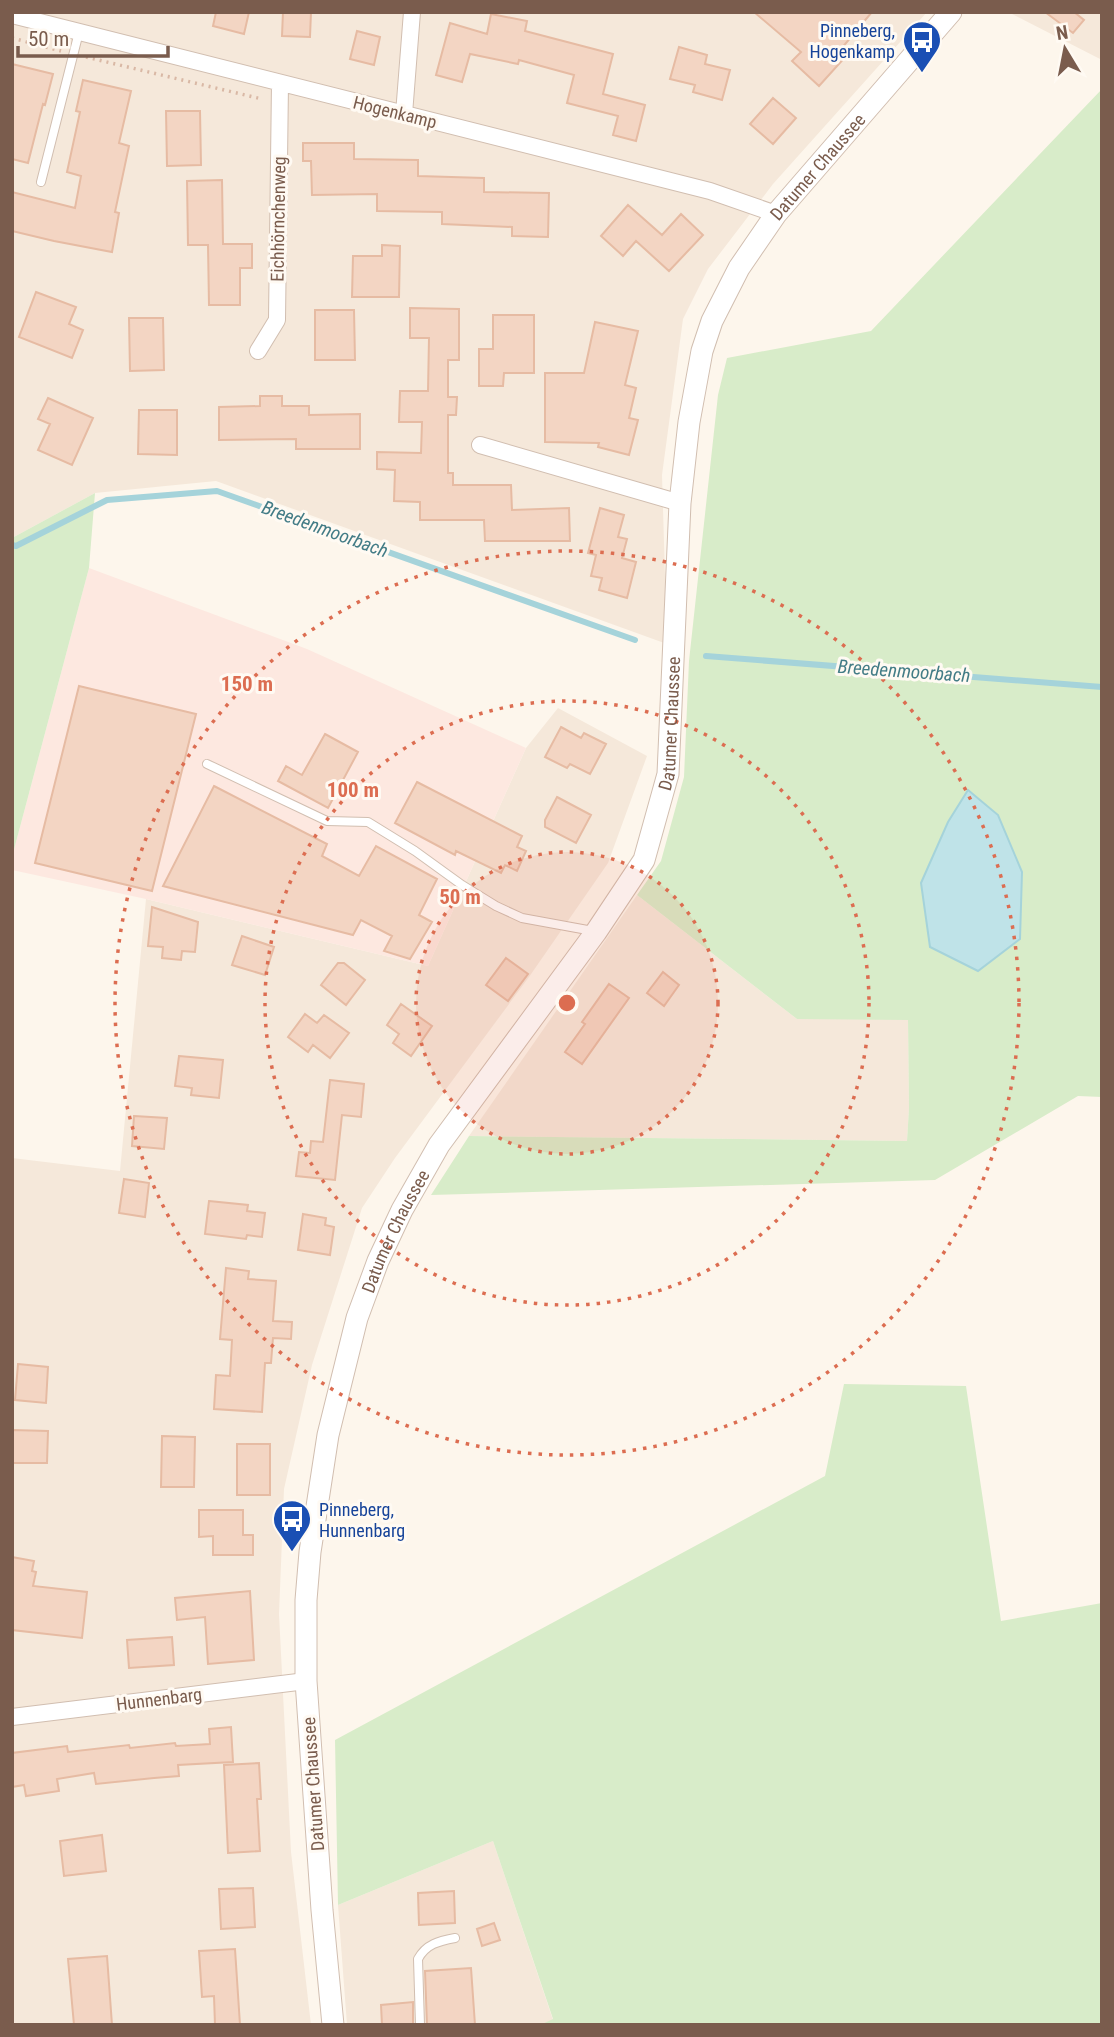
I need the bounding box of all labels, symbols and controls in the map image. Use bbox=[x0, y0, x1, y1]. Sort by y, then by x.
scale bar bbox=[18, 14, 168, 58]
north arrow bbox=[1030, 14, 1100, 84]
bus stop icon: Pinneberg, Hogenkamp bbox=[901, 19, 943, 74]
place label: Pinneberg, Hogenkamp bbox=[810, 20, 895, 62]
text: N bbox=[1054, 20, 1070, 45]
text: 50 m bbox=[28, 27, 69, 51]
street label: Hogenkamp bbox=[351, 91, 439, 133]
street label: Datumer Chaussee bbox=[765, 109, 869, 224]
street label: Eichhörnchenweg bbox=[266, 156, 290, 282]
water label: Breedenmoorbach bbox=[259, 495, 391, 563]
water label: Breedenmoorbach bbox=[837, 655, 971, 687]
street label: Datumer Chaussee bbox=[653, 656, 684, 793]
text: 150 m bbox=[221, 672, 273, 696]
text: 100 m bbox=[327, 778, 379, 802]
text: 50 m bbox=[439, 885, 481, 909]
centre of rings bbox=[555, 991, 579, 1015]
street label: Datumer Chaussee bbox=[357, 1166, 433, 1296]
bus stop icon: Pinneberg, Hunnenbarg bbox=[271, 1498, 313, 1553]
place label: Pinneberg, Hunnenbarg bbox=[319, 1499, 405, 1541]
street label: Hunnenbarg bbox=[115, 1683, 203, 1715]
street label: Datumer Chaussee bbox=[298, 1716, 328, 1852]

